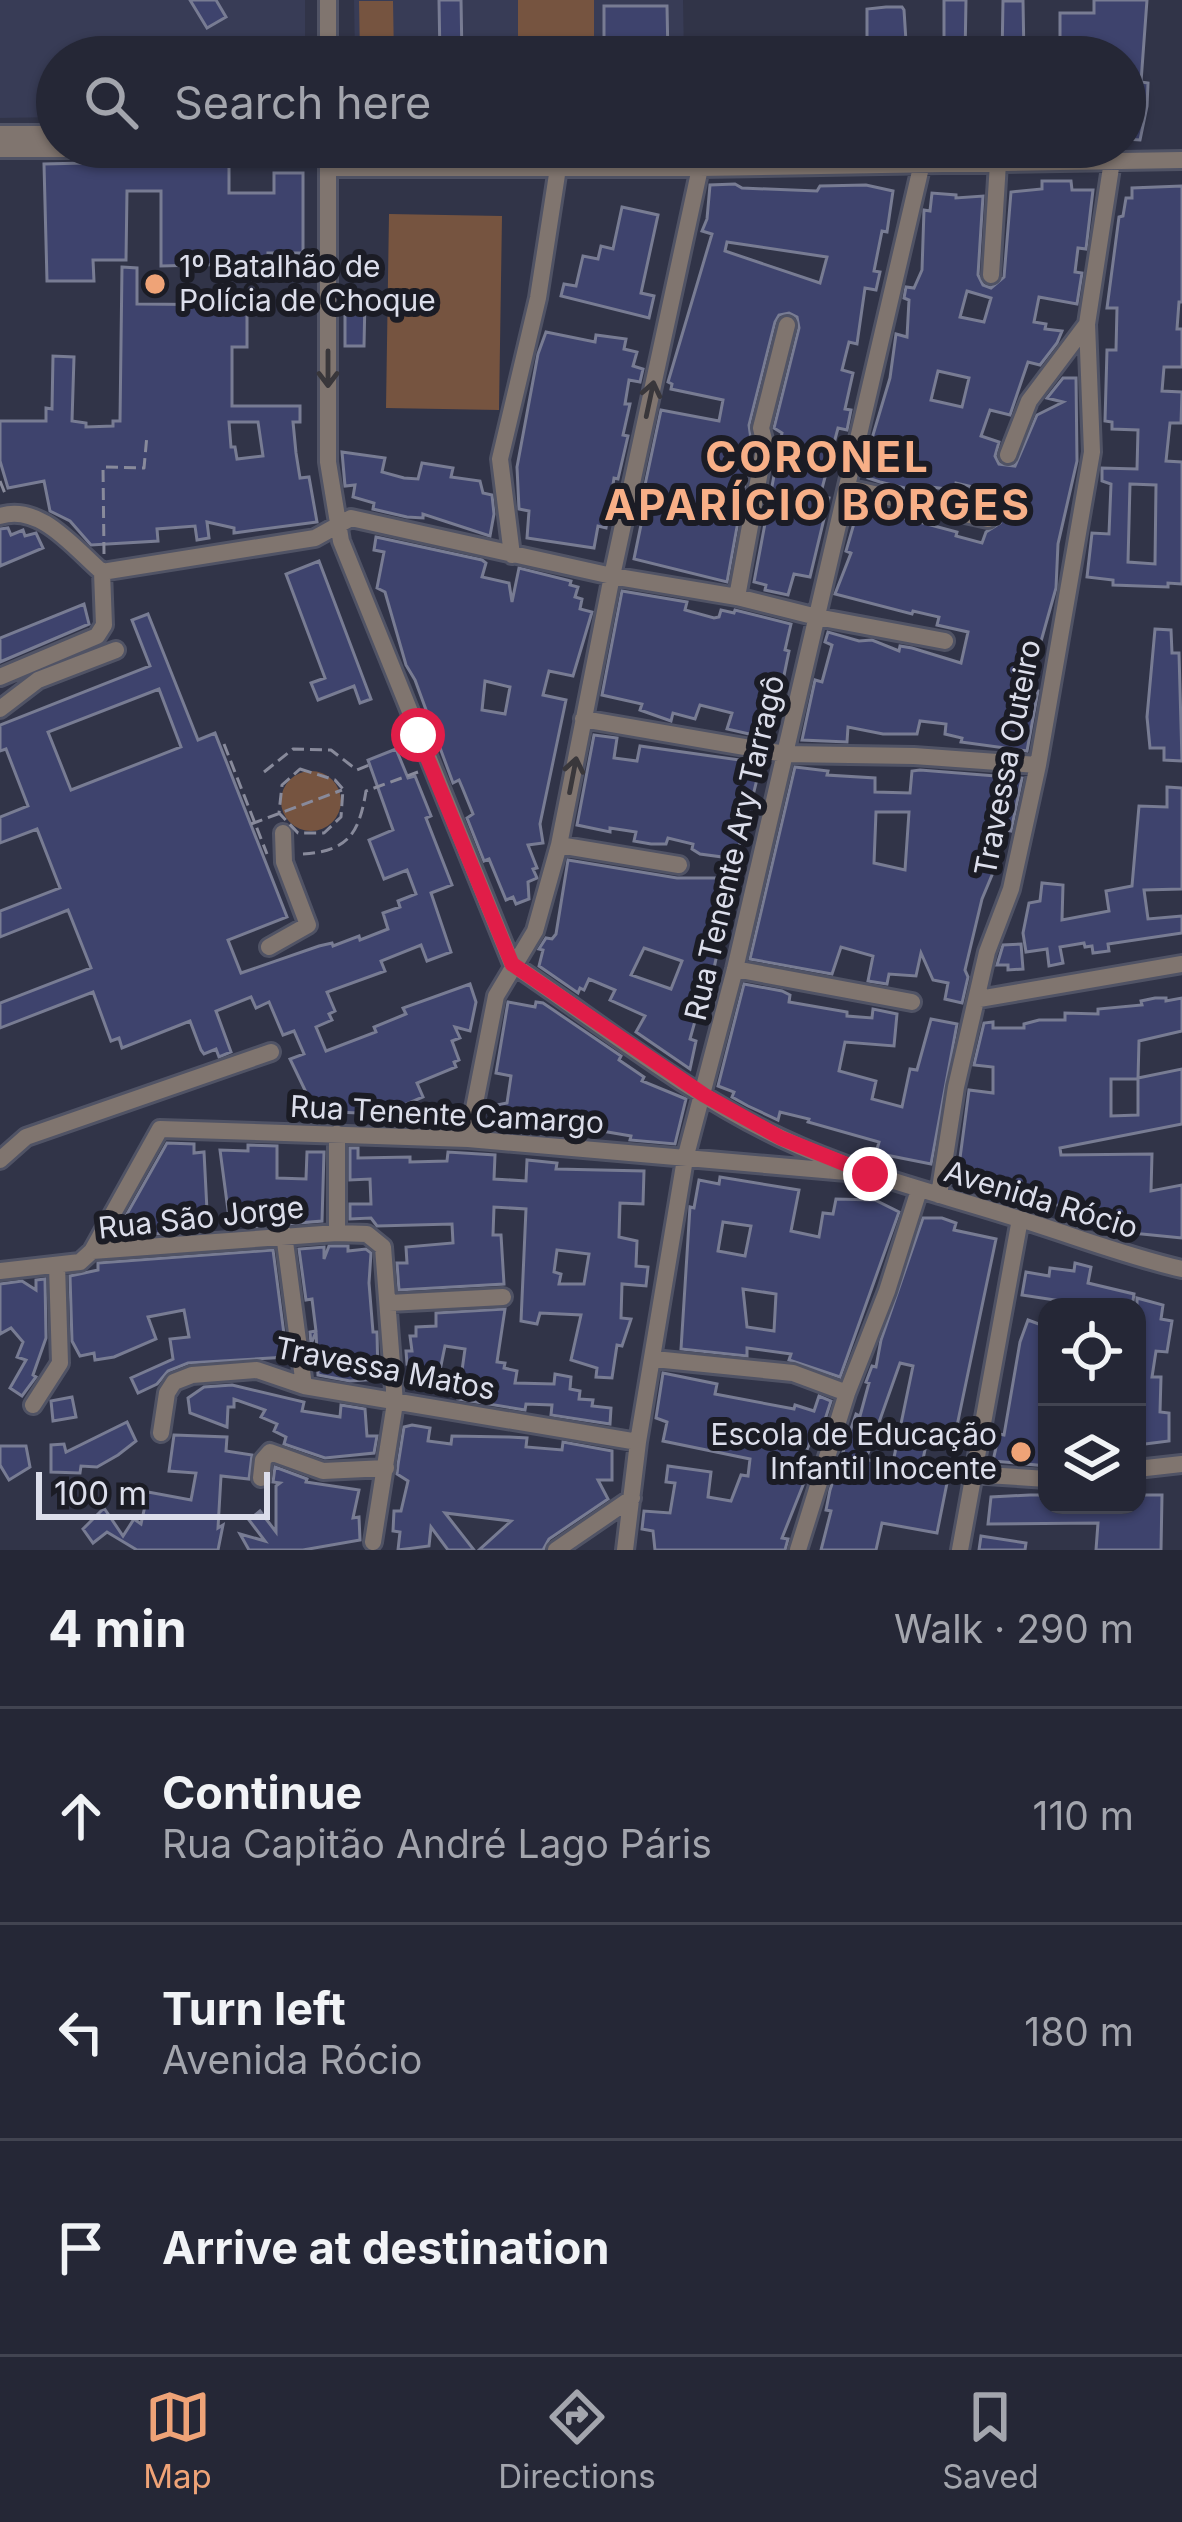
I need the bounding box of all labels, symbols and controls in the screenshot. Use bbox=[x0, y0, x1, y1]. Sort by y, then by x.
search box bbox=[36, 36, 1146, 168]
icon: search bbox=[78, 69, 144, 135]
text: Search here bbox=[174, 75, 431, 130]
place label: 1º Batalhão de Polícia de Choque bbox=[179, 248, 436, 318]
marker: 1º Batalhão de Polícia de Choque bbox=[142, 271, 168, 297]
one-way arrow bbox=[317, 349, 339, 388]
one-way arrow bbox=[640, 380, 663, 418]
district label: CORONEL APARÍCIO BORGES bbox=[604, 431, 1032, 530]
street label: Travessa Outeiro bbox=[966, 637, 1048, 879]
street label: Rua Tenente Ary Tarragô bbox=[677, 672, 791, 1024]
route start bbox=[391, 708, 445, 762]
one-way arrow bbox=[562, 756, 585, 795]
street label: Rua Tenente Camargo bbox=[289, 1088, 605, 1140]
route end bbox=[843, 1147, 897, 1201]
street label: Avenida Rócio bbox=[940, 1153, 1142, 1246]
street label: Rua São Jorge bbox=[96, 1188, 306, 1246]
map controls bbox=[1038, 1298, 1146, 1514]
button: locate bbox=[1038, 1298, 1146, 1406]
street label: Travessa Matos bbox=[272, 1329, 498, 1407]
button: layers bbox=[1038, 1406, 1146, 1514]
place label: Escola de Educação Infantil Inocente bbox=[710, 1416, 997, 1486]
marker: Escola de Educação Infantil Inocente bbox=[1008, 1439, 1034, 1465]
scale bar bbox=[36, 1466, 270, 1519]
text: 100 m bbox=[54, 1473, 147, 1513]
text: 4 min bbox=[48, 1598, 187, 1659]
text: Walk · 290 m bbox=[894, 1605, 1134, 1652]
text: Continue bbox=[162, 1765, 362, 1820]
icon: ahead bbox=[48, 1783, 114, 1849]
text: 110 m bbox=[1033, 1792, 1134, 1839]
text: Rua Capitão André Lago Páris bbox=[162, 1820, 712, 1867]
text: Turn left bbox=[162, 1981, 346, 2036]
icon: left bbox=[48, 1999, 114, 2065]
text: 180 m bbox=[1024, 2008, 1134, 2055]
text: Avenida Rócio bbox=[162, 2036, 422, 2083]
icon: arrive bbox=[48, 2215, 114, 2281]
text: Arrive at destination bbox=[162, 2220, 609, 2275]
tab: Map bbox=[143, 2384, 212, 2496]
tab: Directions bbox=[498, 2384, 656, 2496]
tab: Saved bbox=[942, 2384, 1039, 2496]

